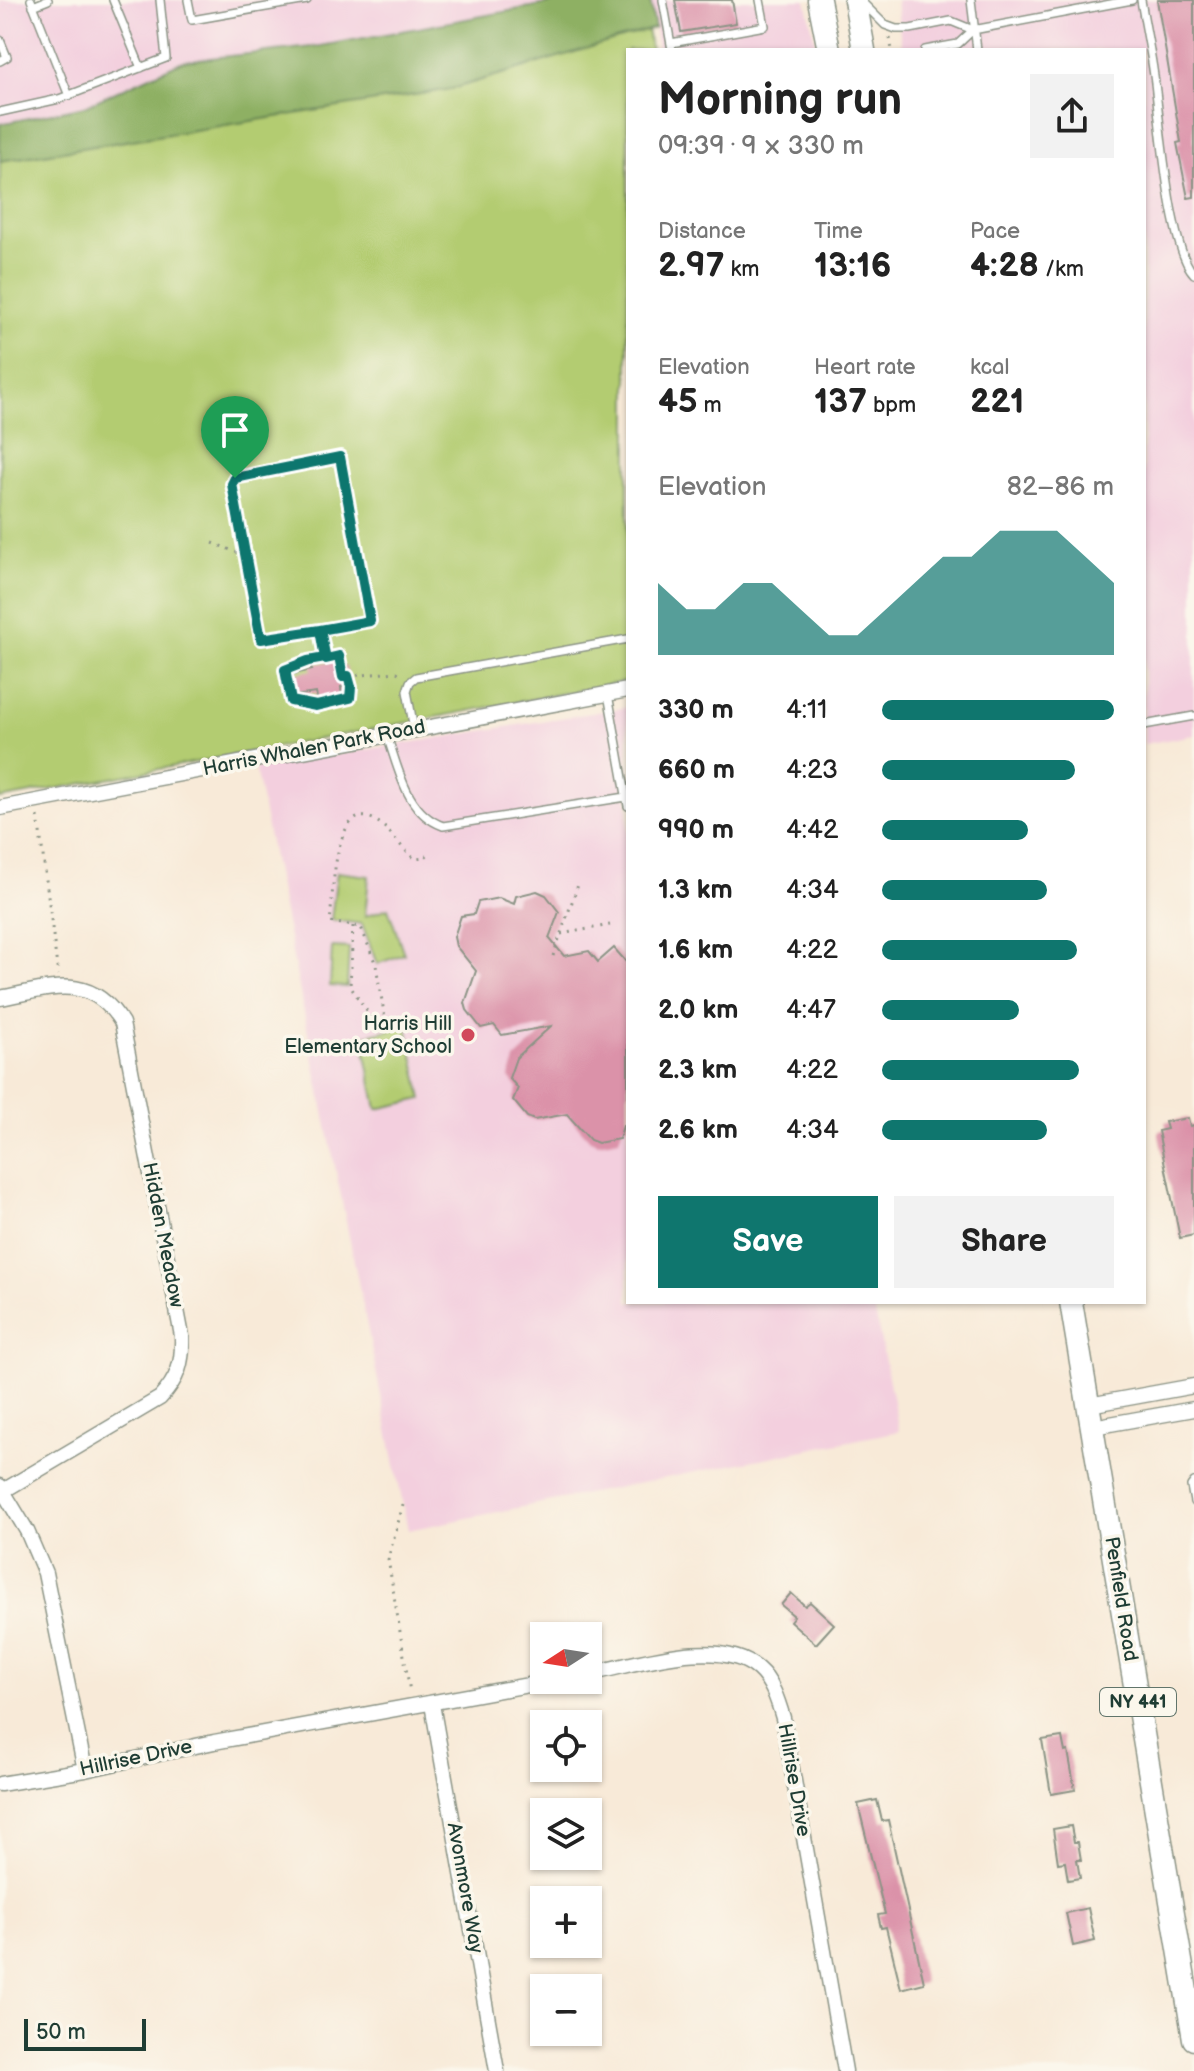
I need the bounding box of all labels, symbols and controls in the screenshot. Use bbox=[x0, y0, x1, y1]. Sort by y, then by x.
text: Morning run bbox=[658, 74, 902, 127]
button: share bbox=[1030, 74, 1114, 158]
text: 09:39 · 9 × 330 m bbox=[658, 131, 864, 162]
text: Distance bbox=[658, 218, 746, 245]
text: Time bbox=[814, 218, 863, 245]
text: Pace bbox=[970, 218, 1020, 245]
text: 2.97 bbox=[658, 245, 725, 286]
text: 13:16 bbox=[814, 245, 891, 286]
text: 4:28 bbox=[970, 245, 1039, 286]
text: km bbox=[725, 256, 759, 283]
text: /km bbox=[1039, 256, 1084, 283]
text: Elevation bbox=[658, 354, 750, 381]
text: Heart rate bbox=[814, 354, 916, 381]
text: kcal bbox=[970, 354, 1009, 381]
text: 45 bbox=[658, 381, 698, 422]
text: 137 bbox=[814, 381, 867, 422]
text: 221 bbox=[970, 381, 1024, 422]
text: m bbox=[698, 392, 722, 419]
text: bpm bbox=[867, 392, 916, 419]
pin bbox=[201, 396, 269, 478]
icon: arrive bbox=[213, 408, 257, 452]
text: Elevation bbox=[658, 472, 766, 503]
text: 82–86 m bbox=[1007, 472, 1114, 503]
text: 330 m bbox=[658, 695, 734, 726]
text: 4:11 bbox=[786, 695, 827, 726]
street label: Harris Whalen Park Road bbox=[201, 715, 427, 781]
text: 660 m bbox=[658, 755, 735, 786]
text: 4:23 bbox=[786, 755, 838, 786]
text: 990 m bbox=[658, 815, 734, 846]
text: 4:42 bbox=[786, 815, 838, 846]
text: 1.3 km bbox=[658, 875, 733, 906]
text: 4:34 bbox=[786, 875, 839, 906]
text: 1.6 km bbox=[658, 935, 733, 966]
text: 4:22 bbox=[786, 935, 838, 966]
text: 2.0 km bbox=[658, 995, 738, 1026]
text: 4:47 bbox=[786, 995, 836, 1026]
place label: Harris Hill Elementary School bbox=[284, 1012, 452, 1059]
marker: Harris Hill Elementary School bbox=[459, 1026, 477, 1044]
text: 2.3 km bbox=[658, 1055, 737, 1086]
text: 4:22 bbox=[786, 1055, 838, 1086]
text: 2.6 km bbox=[658, 1115, 738, 1146]
text: 4:34 bbox=[786, 1115, 839, 1146]
street label: Hidden Meadow bbox=[137, 1160, 189, 1310]
button: Save bbox=[658, 1196, 878, 1288]
button: Share bbox=[894, 1196, 1114, 1288]
street label: Penfield Road bbox=[1099, 1535, 1143, 1663]
north arrow bbox=[530, 1622, 602, 1694]
map controls bbox=[530, 1622, 602, 2046]
road number: NY 441 bbox=[1100, 1688, 1176, 1716]
button: locate bbox=[530, 1710, 602, 1782]
street label: Hillrise Drive bbox=[772, 1722, 816, 1838]
street label: Hillrise Drive bbox=[78, 1734, 195, 1782]
button: layers bbox=[530, 1798, 602, 1870]
street label: Avonmore Way bbox=[442, 1821, 488, 1955]
button: + bbox=[530, 1886, 602, 1958]
button: − bbox=[530, 1974, 602, 2046]
scale bar bbox=[24, 2015, 146, 2051]
text: 50 m bbox=[36, 2019, 86, 2046]

